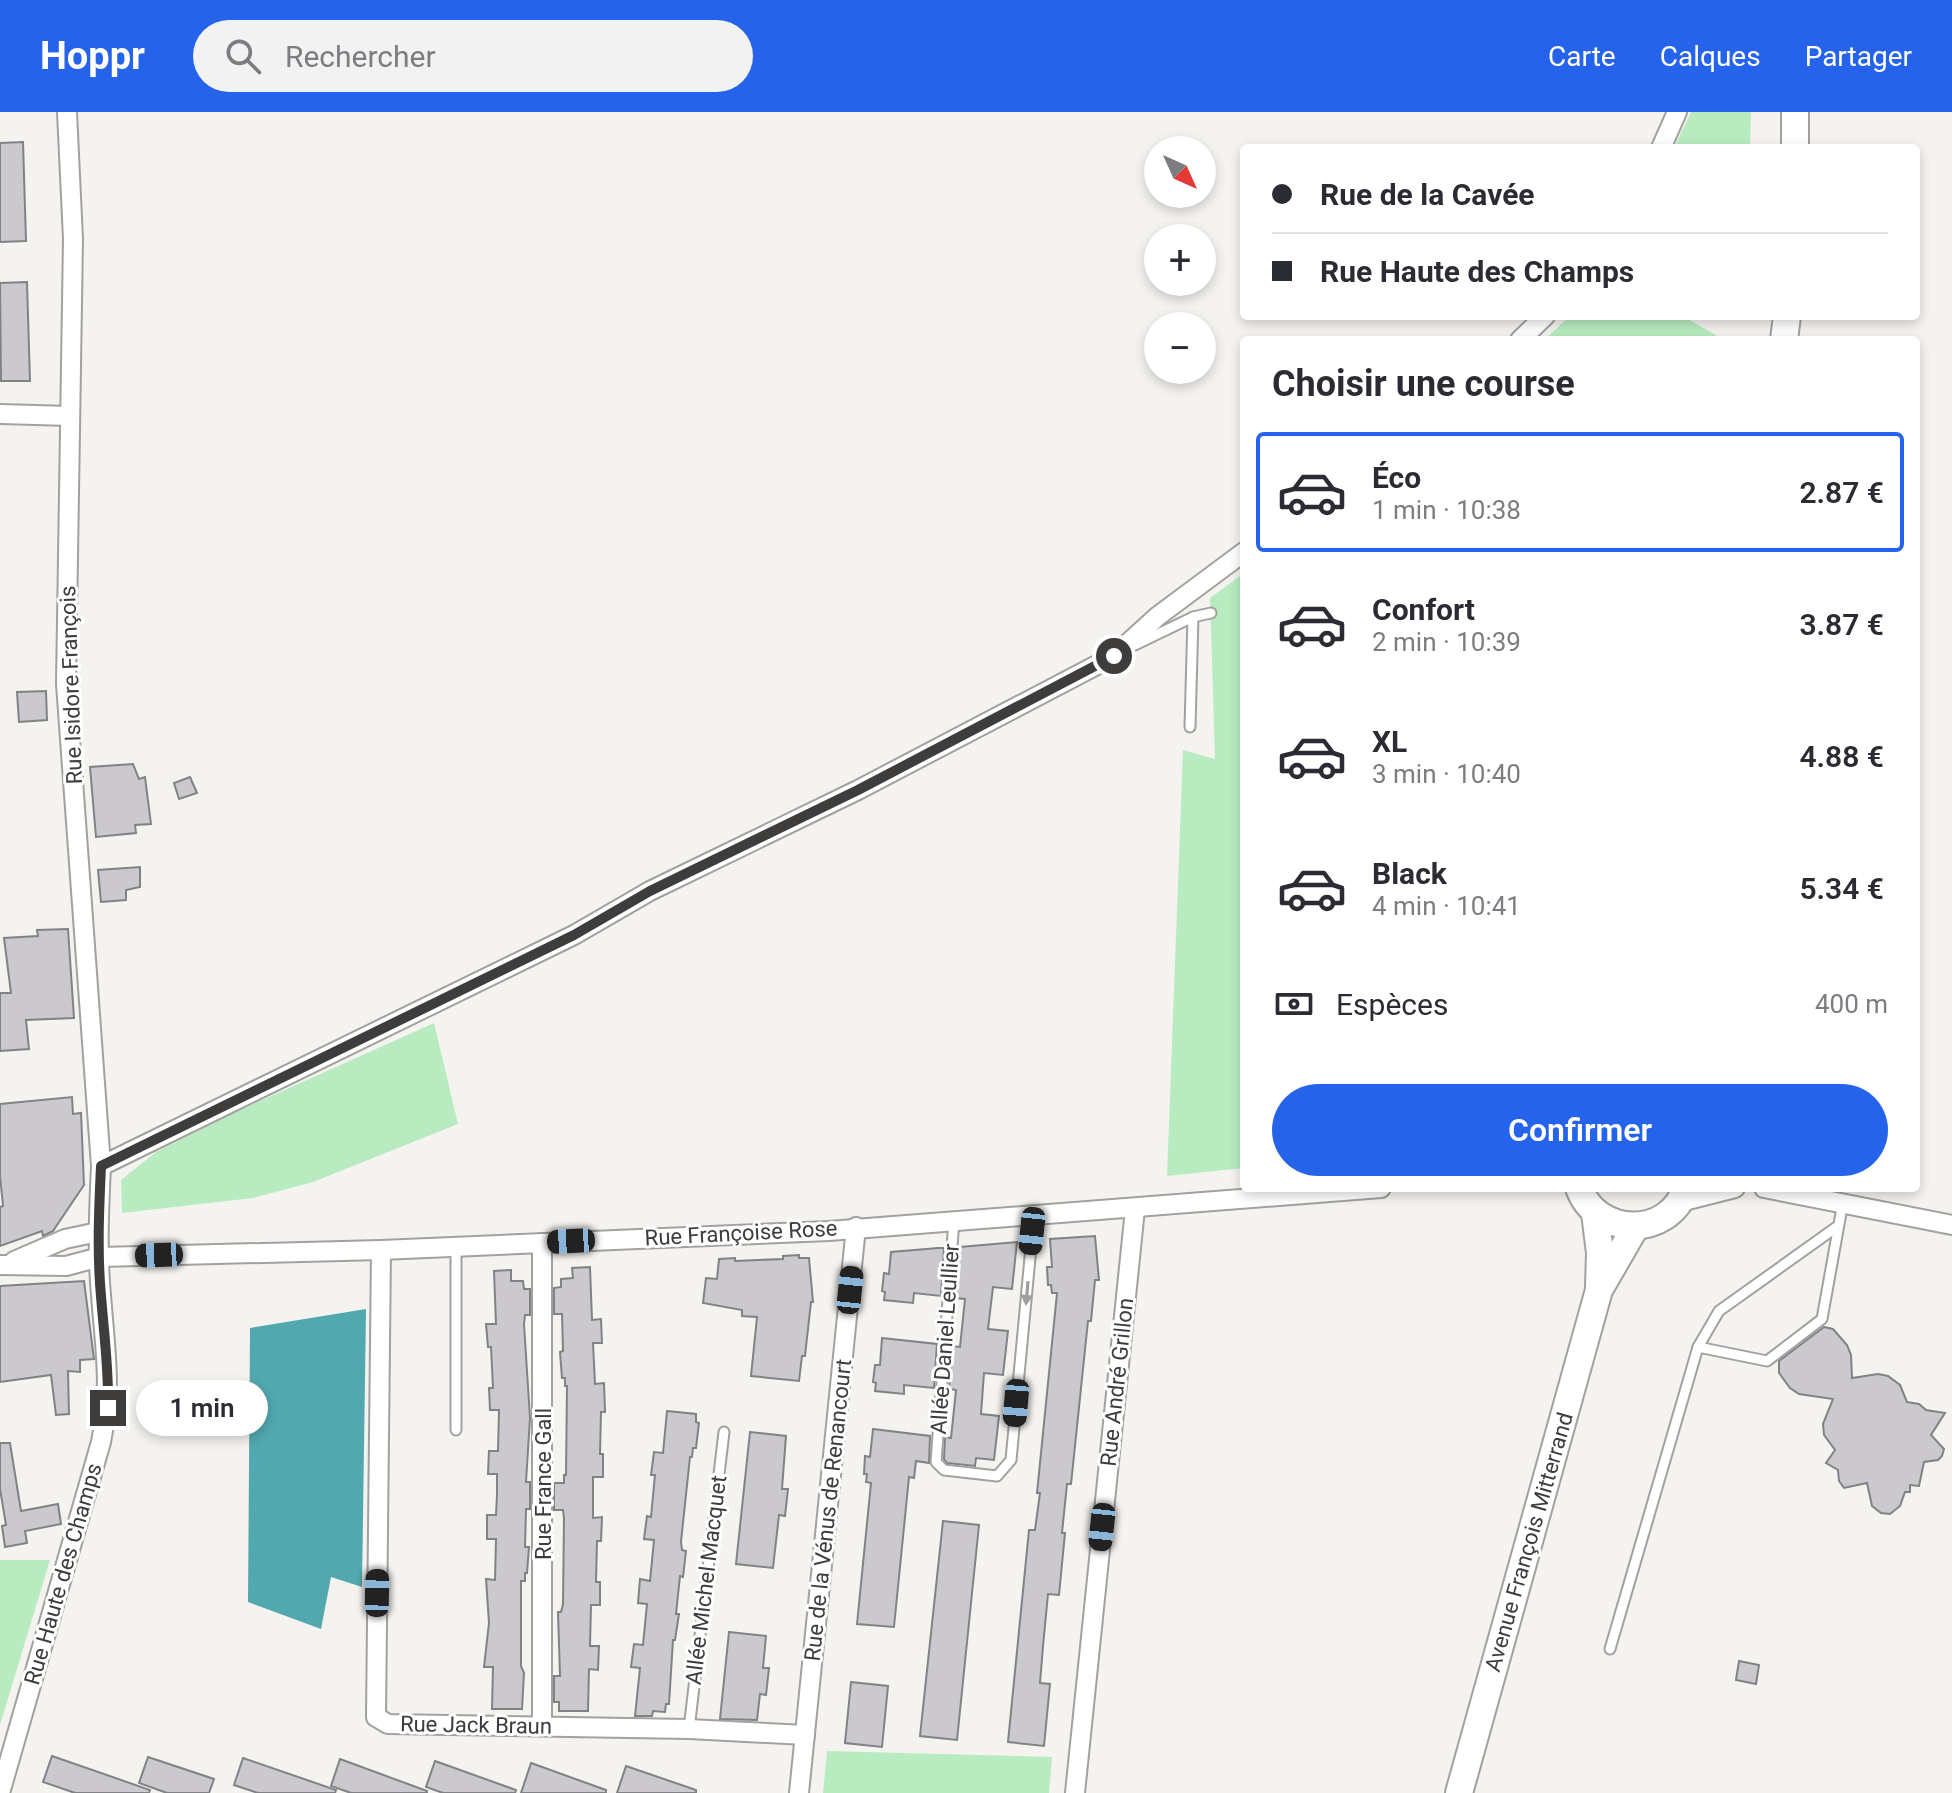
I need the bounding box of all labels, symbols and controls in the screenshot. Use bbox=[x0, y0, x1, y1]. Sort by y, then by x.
search box bbox=[193, 20, 753, 92]
text: Hoppr bbox=[40, 34, 145, 78]
icon: search bbox=[221, 34, 265, 78]
text: Rechercher bbox=[285, 39, 436, 74]
text: Carte bbox=[1548, 40, 1616, 73]
text: Calques bbox=[1660, 40, 1761, 73]
text: Partager bbox=[1805, 40, 1912, 73]
north arrow bbox=[1144, 136, 1216, 208]
map controls bbox=[1144, 136, 1216, 384]
text: Rue de la Cavée bbox=[1320, 177, 1535, 212]
button: + bbox=[1144, 224, 1216, 296]
text: Rue Haute des Champs bbox=[1320, 254, 1634, 289]
button: − bbox=[1144, 312, 1216, 384]
text: Choisir une course bbox=[1272, 363, 1575, 405]
icon: car bbox=[1276, 456, 1348, 528]
text: Éco bbox=[1372, 460, 1421, 495]
text: 2.87 € bbox=[1799, 475, 1884, 510]
text: 1 min · 10:38 bbox=[1372, 495, 1521, 525]
street label: Rue Isidore François bbox=[55, 585, 87, 785]
icon: car bbox=[1276, 588, 1348, 660]
text: Confort bbox=[1372, 592, 1475, 627]
text: 3.87 € bbox=[1799, 607, 1884, 642]
text: 2 min · 10:39 bbox=[1372, 627, 1521, 657]
route start bbox=[1096, 638, 1132, 674]
icon: car bbox=[1276, 720, 1348, 792]
text: XL bbox=[1372, 724, 1407, 759]
text: 4.88 € bbox=[1799, 739, 1884, 774]
text: 3 min · 10:40 bbox=[1372, 759, 1521, 789]
icon: car bbox=[1276, 852, 1348, 924]
text: Black bbox=[1372, 856, 1447, 891]
text: 5.34 € bbox=[1799, 871, 1884, 906]
text: 4 min · 10:41 bbox=[1372, 891, 1521, 921]
icon: cash bbox=[1272, 982, 1316, 1026]
text: Espèces bbox=[1336, 987, 1448, 1022]
text: 400 m bbox=[1815, 989, 1888, 1019]
button: Confirmer bbox=[1272, 1084, 1888, 1176]
car bbox=[1018, 1206, 1046, 1256]
street label: Rue Françoise Rose bbox=[644, 1215, 838, 1251]
car bbox=[546, 1228, 596, 1254]
car bbox=[135, 1242, 183, 1268]
street label: Allée Daniel Leullier bbox=[926, 1242, 964, 1435]
car bbox=[836, 1265, 864, 1315]
one-way arrow bbox=[1020, 1281, 1033, 1306]
street label: Rue André Grillon bbox=[1096, 1297, 1138, 1467]
street label: Rue de la Vénus de Renancourt bbox=[800, 1358, 856, 1662]
car bbox=[1002, 1378, 1030, 1428]
callout: 1 min bbox=[136, 1380, 268, 1436]
route end bbox=[90, 1390, 126, 1426]
text: 1 min bbox=[169, 1393, 235, 1423]
street label: Rue France Gall bbox=[531, 1408, 556, 1560]
street label: Avenue François Mitterrand bbox=[1480, 1410, 1578, 1674]
street label: Rue Haute des Champs bbox=[19, 1460, 107, 1688]
street label: Allée Michel Macquet bbox=[681, 1474, 731, 1686]
car bbox=[1088, 1502, 1116, 1552]
car bbox=[365, 1569, 389, 1617]
street label: Rue Jack Braun bbox=[400, 1711, 552, 1739]

